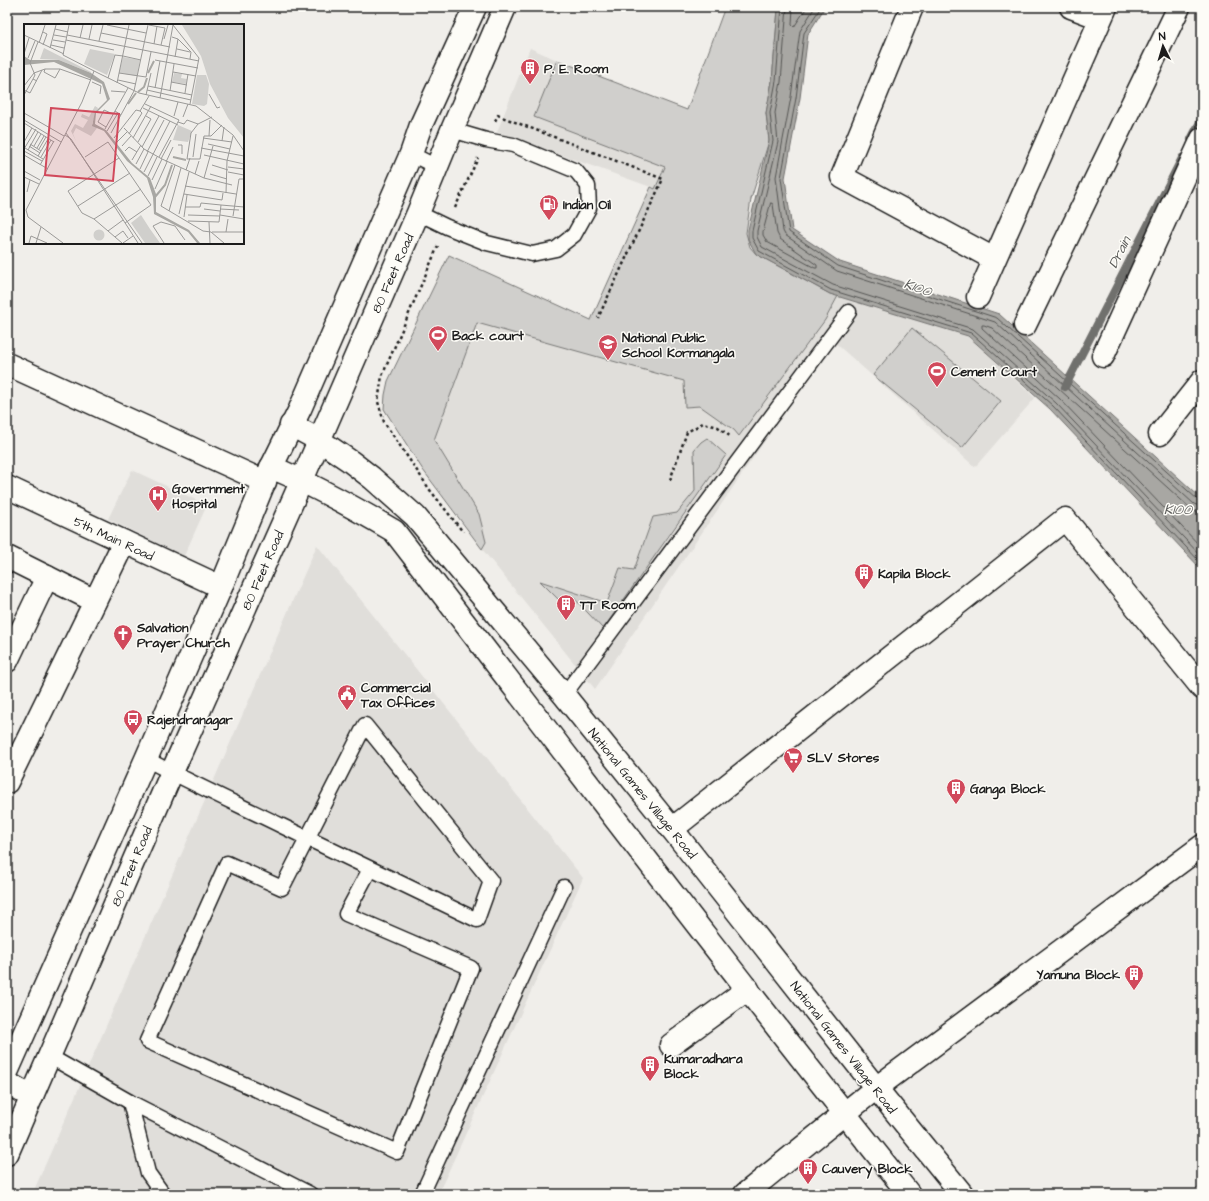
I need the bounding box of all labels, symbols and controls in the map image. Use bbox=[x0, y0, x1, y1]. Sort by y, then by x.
inset map bbox=[24, 24, 244, 244]
north arrow bbox=[1143, 26, 1183, 66]
text: N bbox=[1158, 29, 1166, 44]
building icon: P. E. Room bbox=[519, 57, 541, 85]
place label: P. E. Room bbox=[544, 60, 609, 78]
fuel station icon: Indian Oil bbox=[538, 193, 560, 221]
place label: Indian Oil bbox=[563, 196, 611, 214]
street label: 80 Feet Road bbox=[367, 231, 419, 316]
water label: Drain bbox=[1103, 232, 1137, 272]
water label: K100 bbox=[901, 274, 935, 302]
sports icon: Back court bbox=[427, 324, 449, 352]
place label: Back court bbox=[452, 327, 525, 345]
place label: National Public School Kormangala bbox=[621, 329, 735, 364]
school or university icon: National Public School Kormangala bbox=[597, 333, 619, 361]
sports icon: Cement Court bbox=[926, 360, 948, 388]
place label: Cement Court bbox=[951, 363, 1038, 381]
place label: Government Hospital bbox=[172, 480, 245, 514]
hospital icon: Government Hospital bbox=[147, 484, 169, 512]
water label: K100 bbox=[1164, 500, 1193, 520]
street label: 5th Main Road bbox=[70, 512, 157, 566]
street label: 80 Feet Road bbox=[237, 528, 289, 613]
building icon: Kapila Block bbox=[853, 562, 875, 590]
place label: Kapila Block bbox=[878, 565, 951, 584]
building icon: TT Room bbox=[555, 593, 577, 621]
place label: TT Room bbox=[579, 596, 636, 614]
place label: Salvation Prayer Church bbox=[136, 619, 230, 653]
church icon: Salvation Prayer Church bbox=[112, 623, 134, 651]
place label: Commercial Tax Offices bbox=[360, 679, 435, 712]
public building icon: Commercial Tax Offices bbox=[336, 683, 358, 711]
bus stop icon: Rajendranagar bbox=[122, 708, 144, 736]
place label: Rajendranagar bbox=[147, 711, 234, 731]
street label: National Games Village Road bbox=[583, 724, 701, 864]
supermarket icon: SLV Stores bbox=[782, 746, 804, 774]
place label: SLV Stores bbox=[806, 749, 880, 767]
building icon: Ganga Block bbox=[945, 777, 967, 805]
place label: Ganga Block bbox=[970, 780, 1046, 800]
street label: 80 Feet Road bbox=[107, 823, 157, 909]
building icon: Yamuna Block bbox=[1123, 963, 1145, 991]
place label: Yamuna Block bbox=[1037, 966, 1121, 984]
street label: National Games Village Road bbox=[785, 978, 901, 1119]
place label: Kumaradhara Block bbox=[664, 1050, 743, 1083]
building icon: Kumaradhara Block bbox=[639, 1054, 661, 1082]
building icon: Cauvery Block bbox=[797, 1157, 819, 1185]
place label: Cauvery Block bbox=[822, 1160, 914, 1179]

